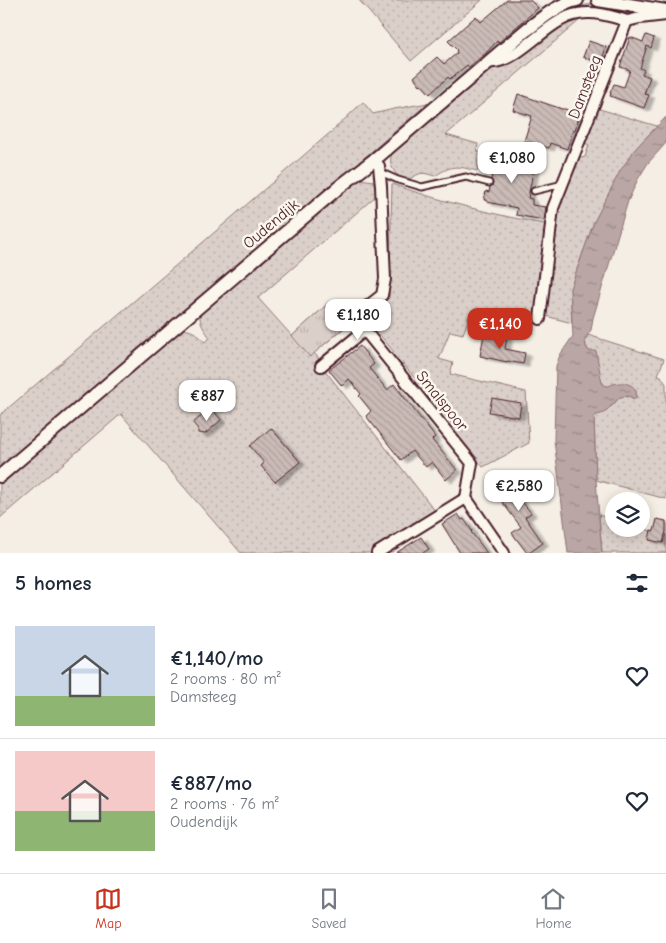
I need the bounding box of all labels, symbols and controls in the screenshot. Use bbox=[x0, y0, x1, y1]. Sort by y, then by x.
street label: Damsteeg bbox=[565, 53, 605, 121]
pin: €1,080 bbox=[471, 142, 553, 184]
text: €1,080 bbox=[489, 149, 535, 167]
street label: Oudendijk bbox=[239, 195, 303, 253]
pin: €1,180 bbox=[317, 298, 399, 341]
text: €1,180 bbox=[336, 306, 380, 324]
pin: €1,140 bbox=[459, 308, 541, 350]
text: €1,140 bbox=[478, 315, 522, 333]
street label: Smalspoor bbox=[412, 367, 472, 435]
pin: €887 bbox=[177, 380, 237, 422]
text: €887 bbox=[190, 387, 224, 405]
pin: €2,580 bbox=[478, 470, 560, 512]
text: €2,580 bbox=[495, 477, 543, 495]
map controls bbox=[605, 492, 650, 537]
button: layers bbox=[605, 492, 650, 537]
icon: filters bbox=[623, 569, 651, 597]
text: 5 homes bbox=[15, 571, 92, 595]
icon: home bbox=[55, 646, 115, 706]
text: €1,140/mo bbox=[170, 646, 263, 670]
icon: heart bbox=[623, 662, 651, 690]
text: 2 rooms · 80 m² bbox=[170, 670, 281, 688]
text: Damsteeg bbox=[170, 688, 237, 706]
icon: home bbox=[55, 771, 115, 831]
text: €887/mo bbox=[170, 771, 252, 795]
icon: heart bbox=[623, 787, 651, 815]
text: 2 rooms · 76 m² bbox=[170, 795, 279, 813]
text: Oudendijk bbox=[170, 813, 237, 831]
tab: Map bbox=[94, 885, 122, 932]
tab: Saved bbox=[311, 885, 346, 932]
tab: Home bbox=[535, 885, 572, 932]

